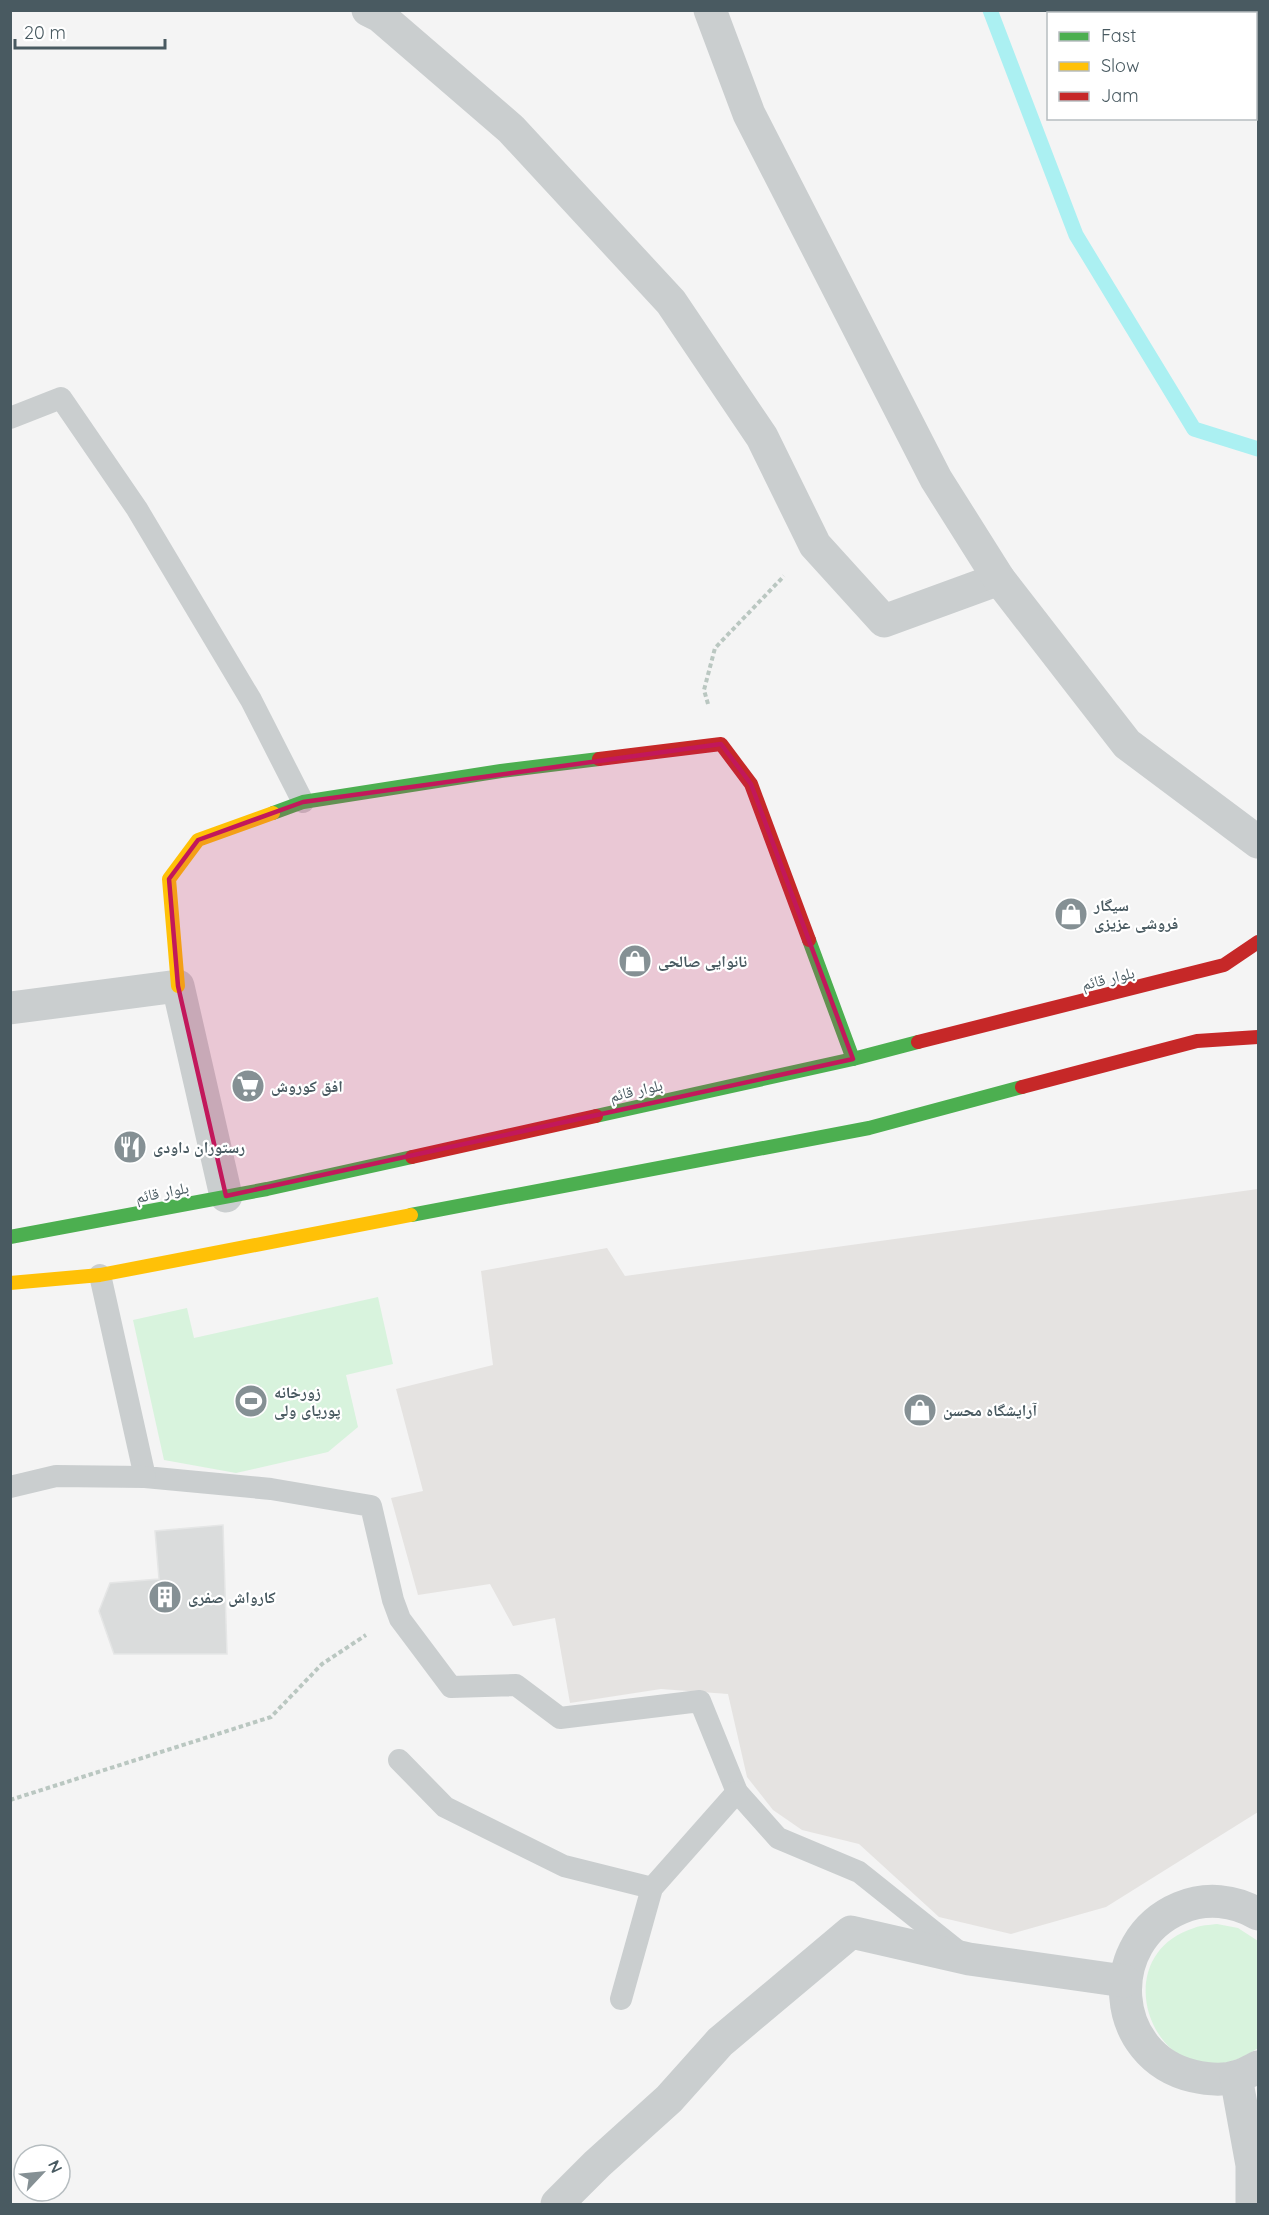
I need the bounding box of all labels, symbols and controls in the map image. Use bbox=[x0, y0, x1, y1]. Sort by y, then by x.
scale bar bbox=[15, 12, 165, 50]
legend bbox=[1047, 12, 1257, 120]
text: 20 m bbox=[24, 21, 66, 44]
text: Fast bbox=[1101, 24, 1136, 47]
text: Slow bbox=[1101, 54, 1139, 77]
text: Jam bbox=[1101, 84, 1139, 107]
place label: سیگار فروشی عزیزی bbox=[1093, 895, 1179, 933]
shop icon: سیگار فروشی عزیزی bbox=[1053, 896, 1089, 932]
shop icon: نانوایی صالحی bbox=[617, 943, 653, 979]
place label: نانوایی صالحی bbox=[658, 951, 747, 971]
street label: بلوار قائم bbox=[1079, 962, 1137, 995]
supermarket icon: افق کوروش bbox=[230, 1068, 266, 1104]
street label: بلوار قائم bbox=[608, 1074, 665, 1107]
place label: افق کوروش bbox=[271, 1076, 343, 1096]
restaurant icon: رستوران داودی bbox=[112, 1129, 148, 1165]
place label: رستوران داودی bbox=[153, 1137, 245, 1157]
street label: بلوار قائم bbox=[134, 1177, 190, 1208]
place label: زورخانه پوریای ولی bbox=[274, 1382, 341, 1420]
sports icon: زورخانه پوریای ولی bbox=[233, 1383, 269, 1419]
shop icon: آرایشگاه محسن bbox=[902, 1392, 938, 1428]
place label: آرایشگاه محسن bbox=[943, 1400, 1037, 1420]
building icon: کارواش صفری bbox=[147, 1579, 183, 1615]
place label: کارواش صفری bbox=[188, 1587, 276, 1607]
north arrow bbox=[12, 2143, 72, 2203]
text: N bbox=[44, 2157, 67, 2176]

